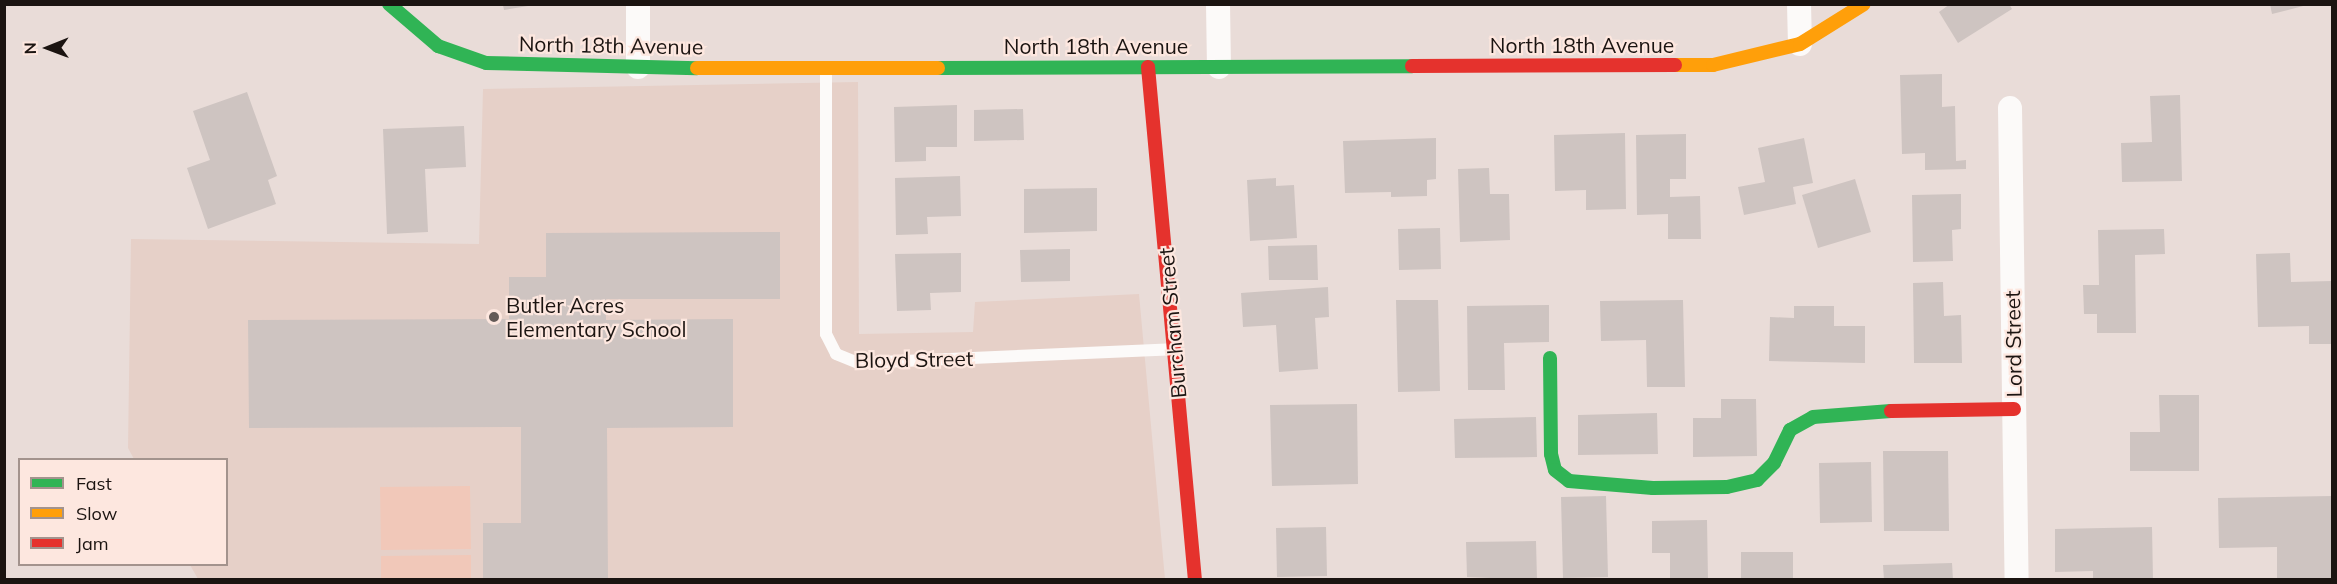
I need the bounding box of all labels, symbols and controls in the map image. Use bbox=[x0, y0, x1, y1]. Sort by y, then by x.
north arrow bbox=[18, 18, 78, 78]
street label: North 18th Avenue bbox=[519, 31, 703, 59]
street label: North 18th Avenue bbox=[1490, 32, 1674, 58]
street label: North 18th Avenue bbox=[1004, 33, 1188, 59]
text: N bbox=[20, 42, 40, 55]
street label: Burcham Street bbox=[1153, 247, 1191, 399]
street label: Lord Street bbox=[1999, 290, 2027, 398]
place label: Butler Acres Elementary School bbox=[506, 292, 687, 342]
marker: Butler Acres Elementary School bbox=[487, 310, 501, 324]
street label: Bloyd Street bbox=[855, 345, 973, 373]
legend bbox=[18, 458, 228, 566]
text: Fast bbox=[76, 472, 112, 495]
text: Slow bbox=[76, 502, 117, 525]
text: Jam bbox=[76, 532, 109, 555]

